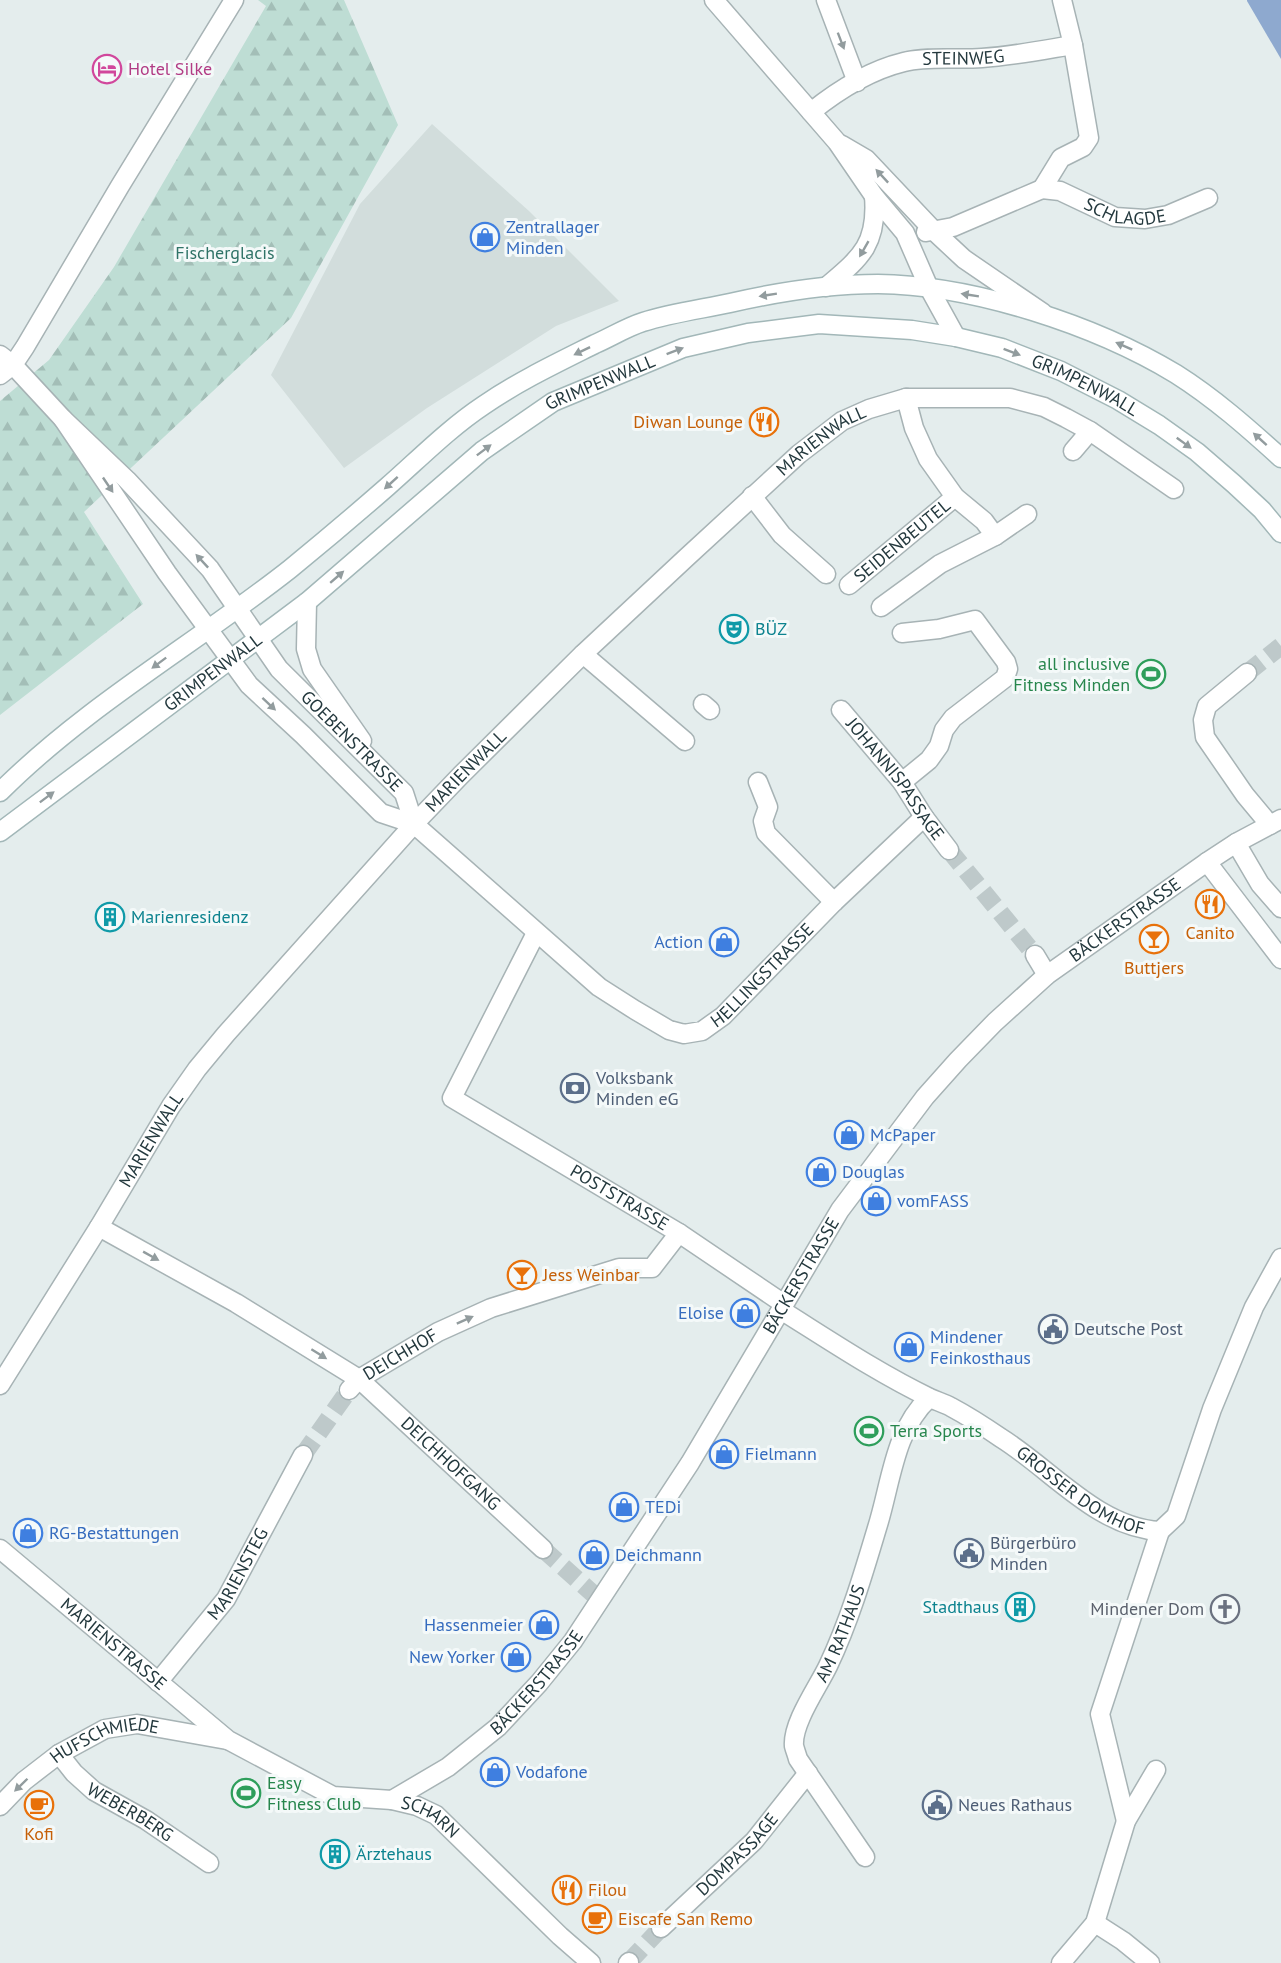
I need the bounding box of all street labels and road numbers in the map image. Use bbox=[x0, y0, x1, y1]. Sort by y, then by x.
street label: STEINWEG bbox=[922, 44, 1006, 70]
street label: SCHLAGDE bbox=[1081, 192, 1168, 230]
street label: GRIMPENWALL bbox=[540, 349, 658, 415]
street label: GRIMPENWALL bbox=[1028, 349, 1143, 421]
street label: MARIENWALL bbox=[771, 400, 869, 480]
street label: SEIDENBEUTEL bbox=[849, 494, 955, 587]
street label: GRIMPENWALL bbox=[159, 628, 266, 716]
street label: GOEBENSTRASSE bbox=[296, 685, 408, 796]
street label: JOHANNISPASSAGE bbox=[841, 712, 950, 845]
street label: MARIENWALL bbox=[420, 725, 511, 816]
street label: BÄCKERSTRASSE bbox=[1064, 872, 1185, 967]
street label: HELLINGSTRASSE bbox=[706, 918, 818, 1032]
street label: MARIENWALL bbox=[113, 1088, 188, 1191]
street label: POSTSTRASSE bbox=[566, 1159, 673, 1235]
street label: BÄCKERSTRASSE bbox=[757, 1213, 844, 1338]
street label: DEICHHOF bbox=[359, 1323, 442, 1385]
street label: DEICHHOFGANG bbox=[396, 1412, 506, 1515]
street label: GROSSER DOMHOF bbox=[1012, 1440, 1147, 1540]
street label: MARIENSTEG bbox=[202, 1524, 273, 1624]
street label: AM RATHAUS bbox=[810, 1582, 870, 1686]
street label: MARIENSTRASSE bbox=[56, 1593, 172, 1695]
street label: BÄCKERSTRASSE bbox=[485, 1626, 588, 1740]
street label: HUFSCHMIEDE bbox=[45, 1712, 161, 1768]
street label: WEBERBERG bbox=[83, 1777, 178, 1846]
street label: SCHARN bbox=[399, 1791, 465, 1843]
street label: DOMPASSAGE bbox=[691, 1808, 783, 1900]

